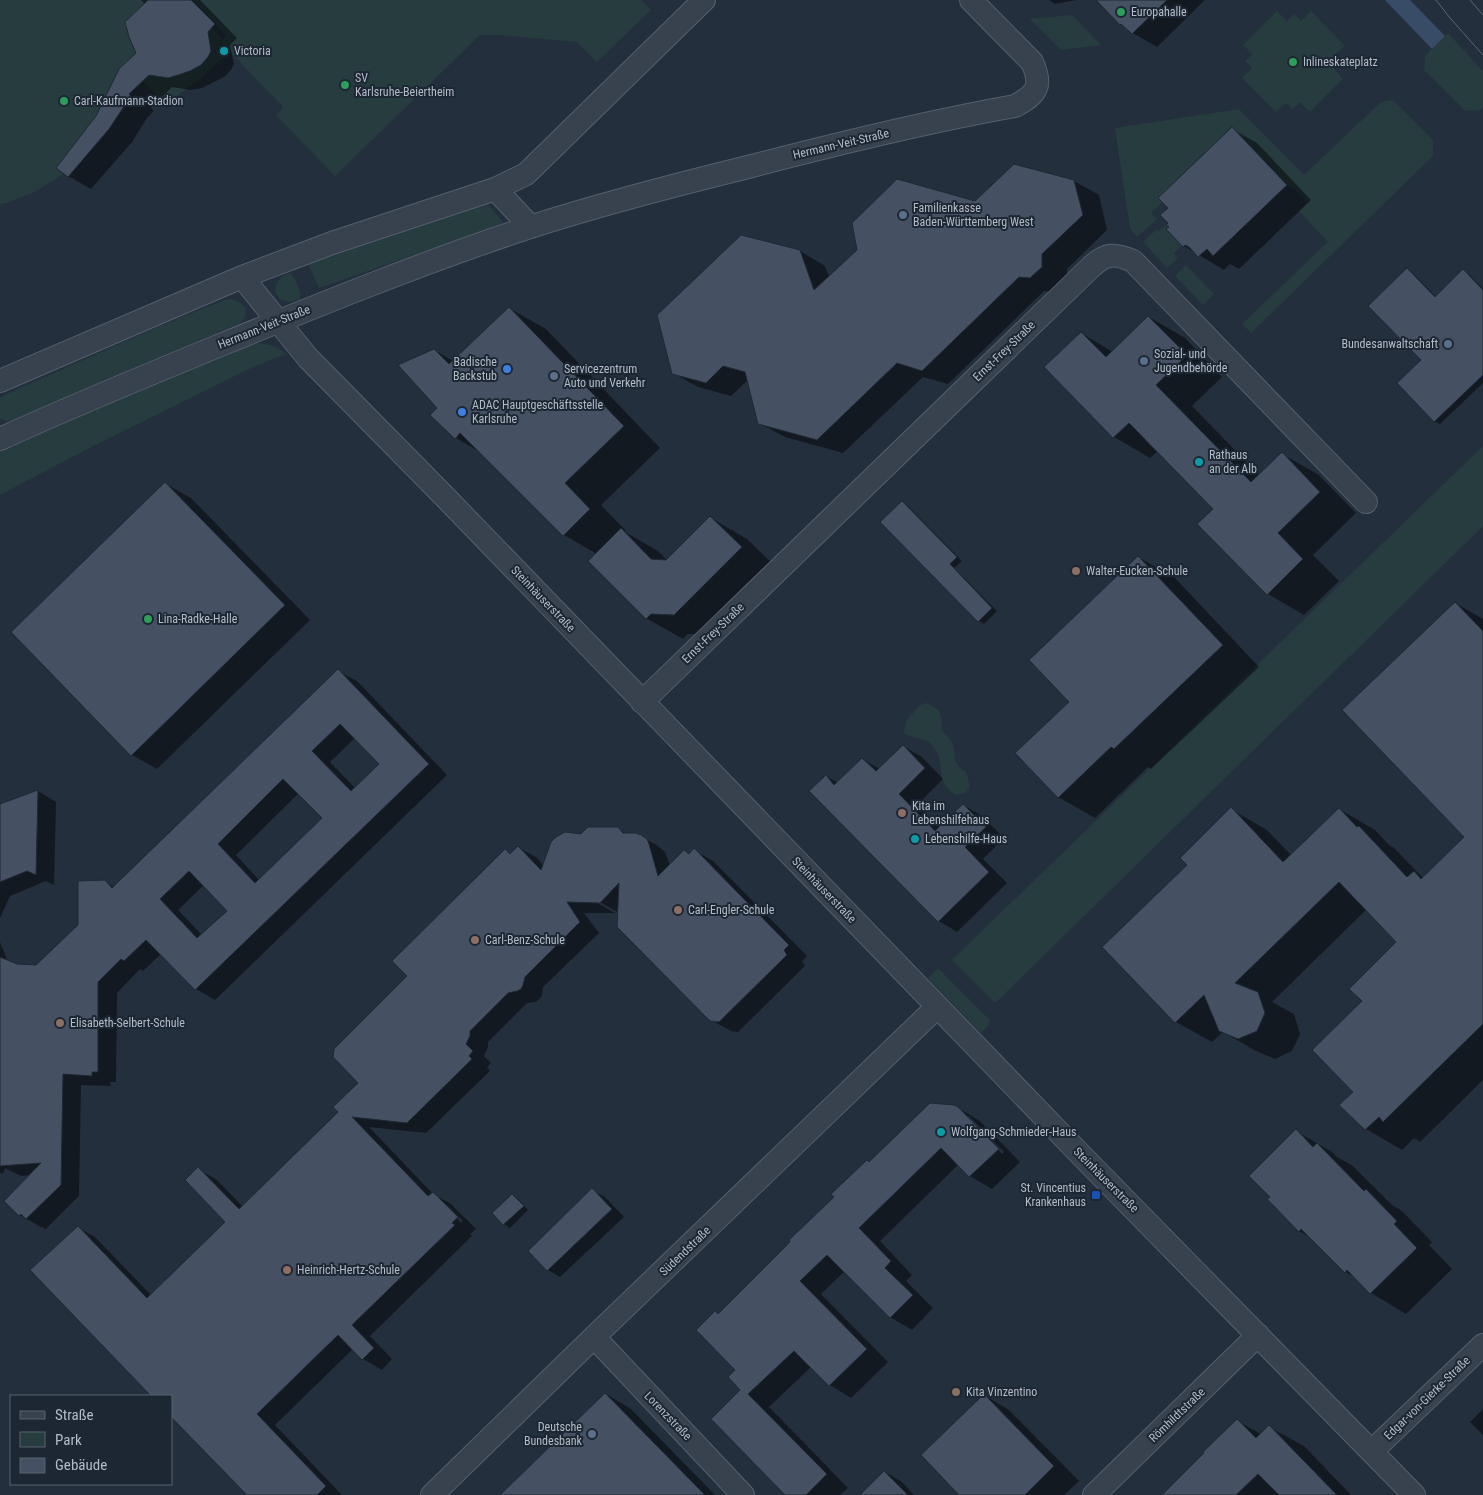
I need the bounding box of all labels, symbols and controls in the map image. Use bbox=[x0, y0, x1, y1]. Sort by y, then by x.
place label: Europahalle bbox=[1131, 5, 1187, 19]
marker: Europahalle bbox=[1115, 6, 1127, 18]
place label: Victoria bbox=[234, 44, 271, 58]
marker: Victoria bbox=[218, 45, 230, 57]
place label: Inlineskateplatz bbox=[1303, 55, 1378, 69]
marker: Inlineskateplatz bbox=[1287, 56, 1299, 68]
place label: SV Karlsruhe-Beiertheim bbox=[355, 71, 454, 99]
marker: SV Karlsruhe-Beiertheim bbox=[339, 79, 351, 91]
place label: Carl-Kaufmann-Stadion bbox=[74, 94, 183, 108]
marker: Carl-Kaufmann-Stadion bbox=[58, 95, 70, 107]
street label: Hermann-Veit-Straße bbox=[792, 126, 891, 162]
place label: Familienkasse Baden-Württemberg West bbox=[913, 201, 1034, 229]
marker: Familienkasse Baden-Württemberg West bbox=[897, 209, 909, 221]
street label: Hermann-Veit-Straße bbox=[216, 302, 313, 352]
street label: Ernst-Frey-Straße bbox=[970, 318, 1038, 384]
place label: Bundesanwaltschaft bbox=[1341, 337, 1438, 351]
marker: Bundesanwaltschaft bbox=[1442, 338, 1454, 350]
place label: Sozial- und Jugendbehörde bbox=[1154, 347, 1228, 375]
place label: Badische Backstub bbox=[453, 355, 497, 383]
marker: Sozial- und Jugendbehörde bbox=[1138, 355, 1150, 367]
place label: Servicezentrum Auto und Verkehr bbox=[564, 362, 646, 390]
marker: Badische Backstub bbox=[501, 363, 513, 375]
marker: Servicezentrum Auto und Verkehr bbox=[548, 370, 560, 382]
place label: ADAC Hauptgeschäftsstelle Karlsruhe bbox=[472, 398, 604, 426]
marker: ADAC Hauptgeschäftsstelle Karlsruhe bbox=[456, 406, 468, 418]
place label: Rathaus an der Alb bbox=[1209, 448, 1257, 476]
marker: Rathaus an der Alb bbox=[1193, 456, 1205, 468]
street label: Steinhäuserstraße bbox=[508, 563, 578, 635]
place label: Walter-Eucken-Schule bbox=[1086, 564, 1188, 578]
marker: Walter-Eucken-Schule bbox=[1070, 565, 1082, 577]
street label: Ernst-Frey-Straße bbox=[679, 600, 747, 666]
place label: Lina-Radke-Halle bbox=[158, 612, 238, 626]
marker: Lina-Radke-Halle bbox=[142, 613, 154, 625]
place label: Kita im Lebenshilfehaus bbox=[912, 799, 990, 827]
marker: Kita im Lebenshilfehaus bbox=[896, 807, 908, 819]
place label: Lebenshilfe-Haus bbox=[925, 832, 1007, 846]
marker: Lebenshilfe-Haus bbox=[909, 833, 921, 845]
street label: Steinhäuserstraße bbox=[789, 854, 859, 926]
place label: Carl-Engler-Schule bbox=[688, 903, 775, 917]
marker: Carl-Engler-Schule bbox=[672, 904, 684, 916]
place label: Carl-Benz-Schule bbox=[485, 933, 565, 947]
marker: Carl-Benz-Schule bbox=[469, 934, 481, 946]
place label: Elisabeth-Selbert-Schule bbox=[70, 1016, 185, 1030]
marker: Elisabeth-Selbert-Schule bbox=[54, 1017, 66, 1029]
place label: Wolfgang-Schmieder-Haus bbox=[951, 1125, 1076, 1139]
marker: Wolfgang-Schmieder-Haus bbox=[935, 1126, 947, 1138]
street label: Steinhäuserstraße bbox=[1071, 1145, 1142, 1216]
place label: St. Vincentius Krankenhaus bbox=[1020, 1181, 1086, 1209]
marker: St. Vincentius Krankenhaus bbox=[1090, 1189, 1102, 1201]
street label: Südendstraße bbox=[657, 1223, 714, 1279]
place label: Heinrich-Hertz-Schule bbox=[297, 1263, 400, 1277]
marker: Heinrich-Hertz-Schule bbox=[281, 1264, 293, 1276]
street label: Edgar-von-Gierke-Straße bbox=[1381, 1353, 1473, 1443]
place label: Kita Vinzentino bbox=[966, 1385, 1037, 1399]
street label: Römhildtstraße bbox=[1146, 1385, 1208, 1445]
marker: Kita Vinzentino bbox=[950, 1386, 962, 1398]
street label: Lorenzstraße bbox=[641, 1389, 695, 1443]
legend bbox=[10, 1395, 172, 1485]
text: Straße bbox=[55, 1406, 94, 1424]
place label: Deutsche Bundesbank bbox=[524, 1420, 583, 1448]
marker: Deutsche Bundesbank bbox=[586, 1428, 598, 1440]
text: Park bbox=[55, 1431, 82, 1449]
text: Gebäude bbox=[55, 1456, 107, 1474]

